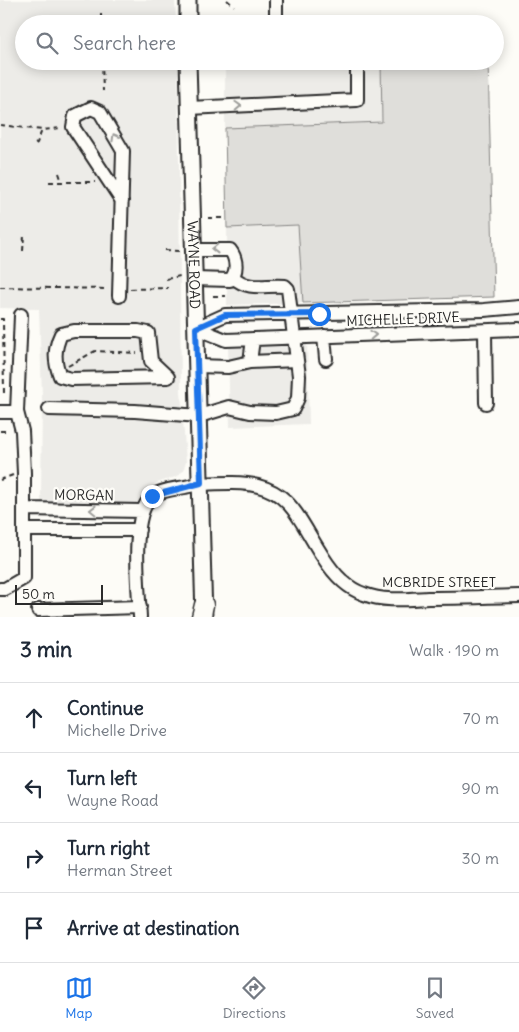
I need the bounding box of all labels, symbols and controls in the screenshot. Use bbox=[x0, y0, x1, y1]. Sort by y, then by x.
search box bbox=[15, 15, 504, 70]
icon: search bbox=[33, 29, 61, 57]
text: Search here bbox=[73, 31, 176, 55]
one-way arrow bbox=[234, 101, 242, 112]
one-way arrow bbox=[111, 133, 121, 142]
street label: WAYNE ROAD bbox=[184, 220, 204, 309]
one-way arrow bbox=[211, 244, 218, 254]
route start bbox=[308, 303, 331, 326]
street label: MICHELLE DRIVE bbox=[346, 308, 460, 330]
one-way arrow bbox=[370, 330, 377, 340]
street label: MORGAN bbox=[54, 485, 114, 505]
route end bbox=[141, 485, 164, 508]
one-way arrow bbox=[89, 505, 97, 515]
street label: MCBRIDE STREET bbox=[382, 573, 496, 591]
scale bar bbox=[15, 582, 102, 605]
text: 50 m bbox=[22, 585, 55, 603]
text: 3 min bbox=[20, 636, 72, 663]
text: Walk · 190 m bbox=[409, 640, 499, 660]
text: Continue bbox=[67, 696, 144, 720]
icon: ahead bbox=[20, 704, 48, 732]
text: 70 m bbox=[463, 708, 499, 728]
text: Michelle Drive bbox=[67, 720, 167, 740]
text: Turn left bbox=[67, 766, 137, 790]
icon: left bbox=[20, 774, 48, 802]
text: 90 m bbox=[461, 778, 499, 798]
text: Wayne Road bbox=[67, 790, 158, 810]
text: Turn right bbox=[67, 836, 150, 860]
icon: right bbox=[20, 844, 48, 872]
text: 30 m bbox=[462, 848, 499, 868]
text: Herman Street bbox=[67, 860, 172, 880]
icon: arrive bbox=[20, 914, 48, 942]
text: Arrive at destination bbox=[67, 916, 240, 940]
tab: Map bbox=[65, 974, 93, 1022]
tab: Directions bbox=[223, 974, 286, 1022]
tab: Saved bbox=[416, 974, 454, 1022]

